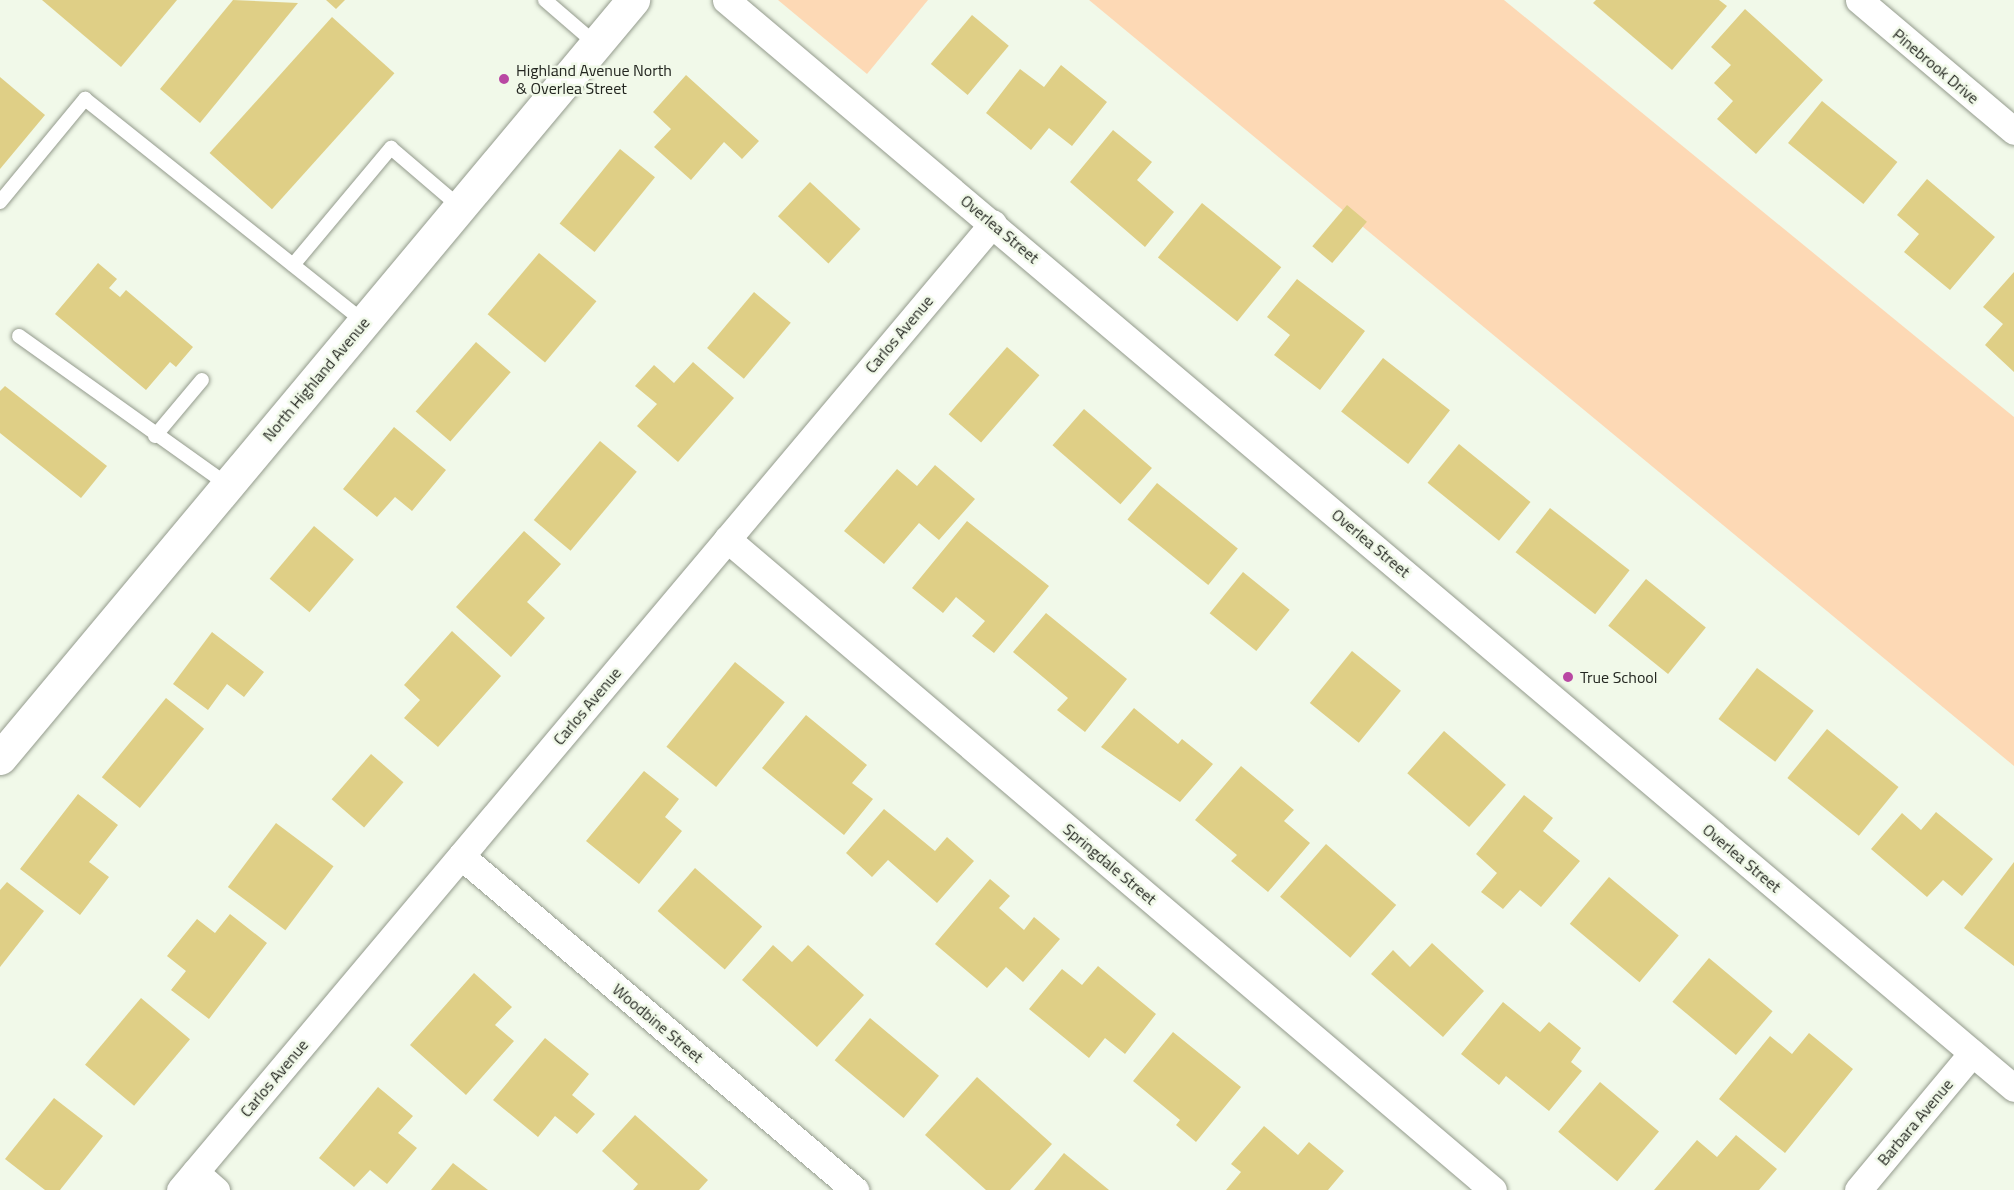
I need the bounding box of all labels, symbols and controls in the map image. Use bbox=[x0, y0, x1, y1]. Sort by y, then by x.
street label: Pinebrook Drive bbox=[1889, 24, 1983, 108]
place label: Highland Avenue North & Overlea Street bbox=[516, 60, 672, 98]
marker: Highland Avenue North & Overlea Street bbox=[497, 72, 511, 86]
street label: Overlea Street bbox=[957, 191, 1043, 267]
street label: Carlos Avenue bbox=[861, 291, 937, 377]
street label: North Highland Avenue bbox=[259, 313, 373, 445]
street label: Overlea Street bbox=[1328, 505, 1414, 581]
street label: Carlos Avenue bbox=[549, 663, 625, 749]
place label: True School bbox=[1580, 667, 1658, 687]
marker: True School bbox=[1561, 670, 1575, 684]
street label: Springdale Street bbox=[1059, 819, 1161, 909]
street label: Overlea Street bbox=[1699, 820, 1785, 896]
street label: Woodbine Street bbox=[609, 979, 707, 1067]
street label: Carlos Avenue bbox=[236, 1035, 312, 1121]
street label: Barbara Avenue bbox=[1873, 1075, 1957, 1169]

